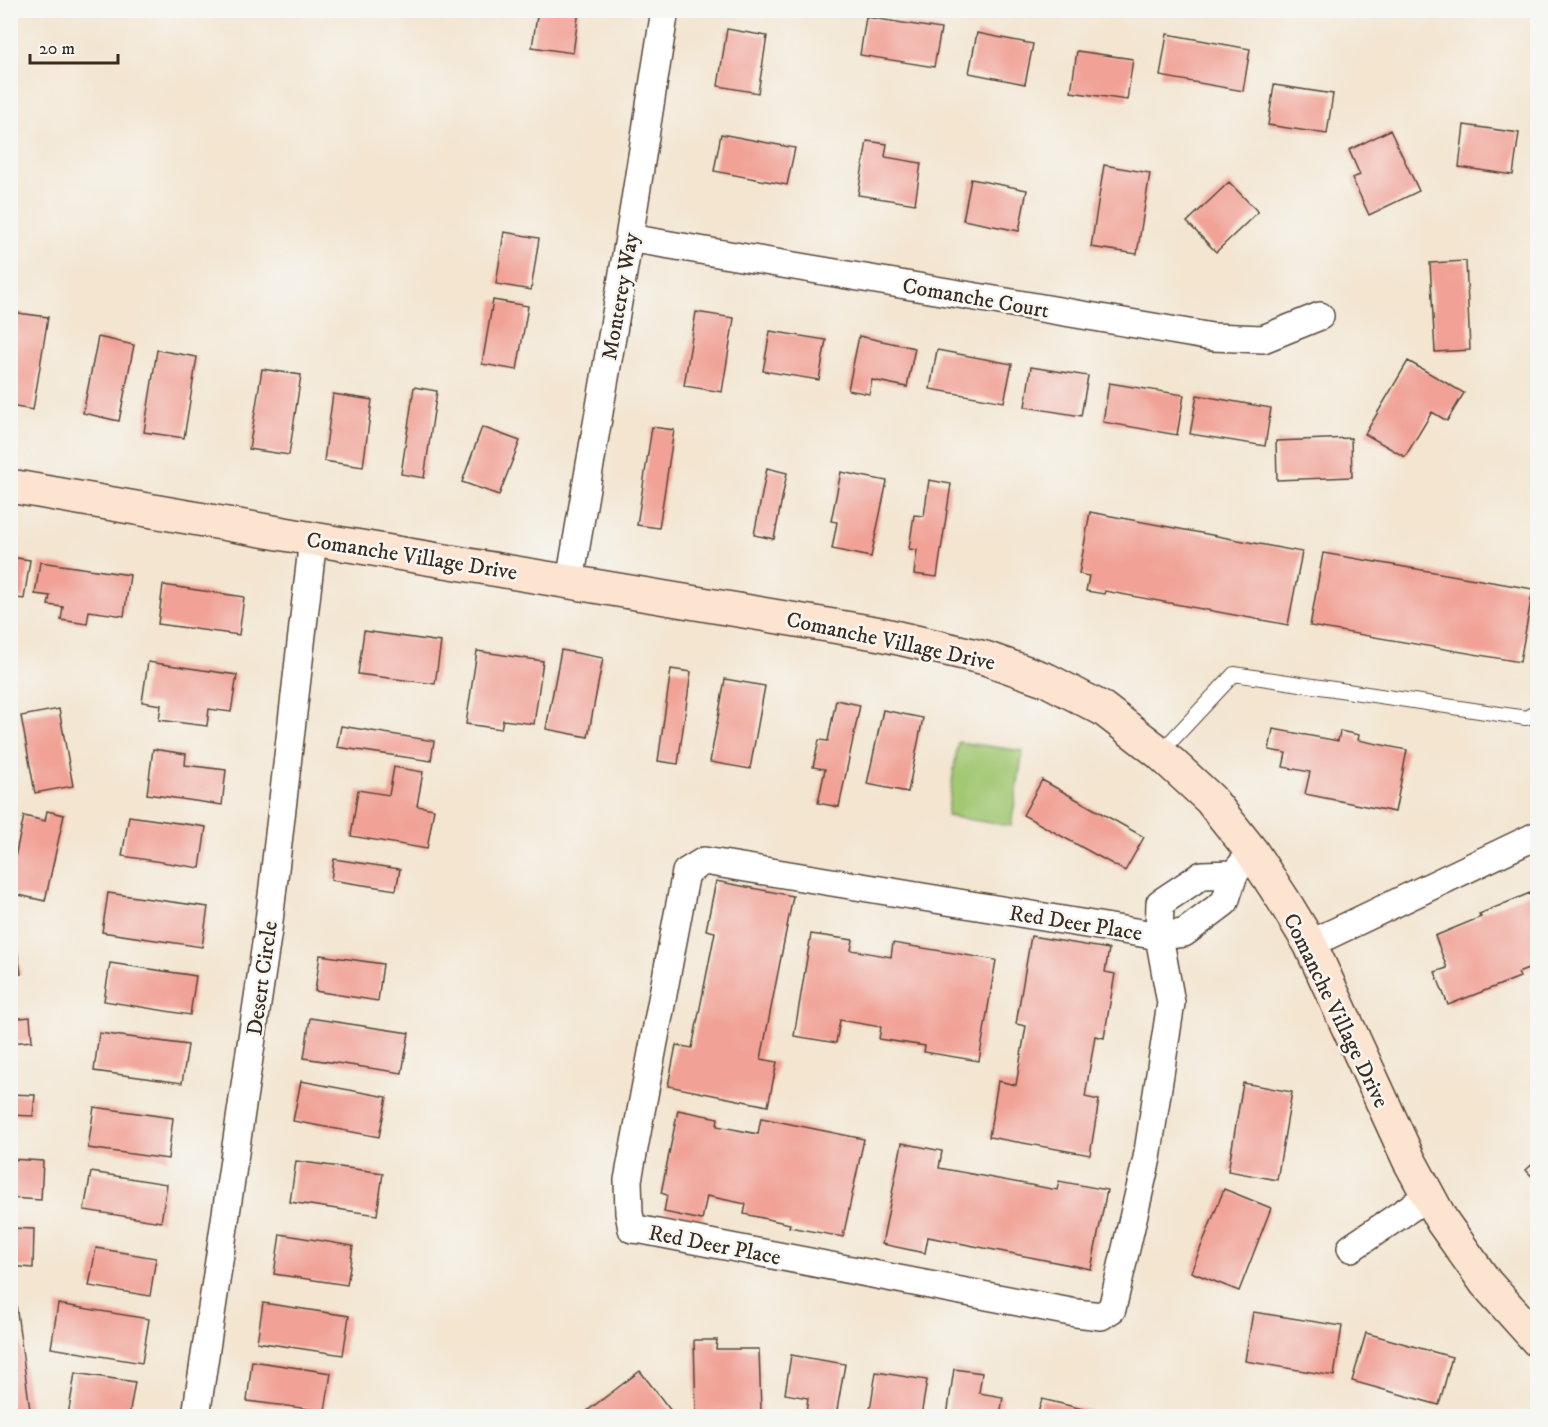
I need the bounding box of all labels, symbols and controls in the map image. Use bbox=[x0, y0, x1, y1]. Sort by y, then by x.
scale bar bbox=[30, 27, 118, 65]
text: 20 m bbox=[39, 38, 75, 60]
street label: Monterey Way bbox=[596, 230, 645, 362]
street label: Comanche Court bbox=[900, 272, 1051, 325]
street label: Comanche Village Drive bbox=[305, 526, 519, 586]
street label: Comanche Village Drive bbox=[784, 606, 998, 677]
street label: Red Deer Place bbox=[1007, 900, 1144, 947]
street label: Comanche Village Drive bbox=[1277, 909, 1394, 1112]
street label: Desert Circle bbox=[241, 919, 284, 1037]
street label: Red Deer Place bbox=[646, 1219, 783, 1272]

